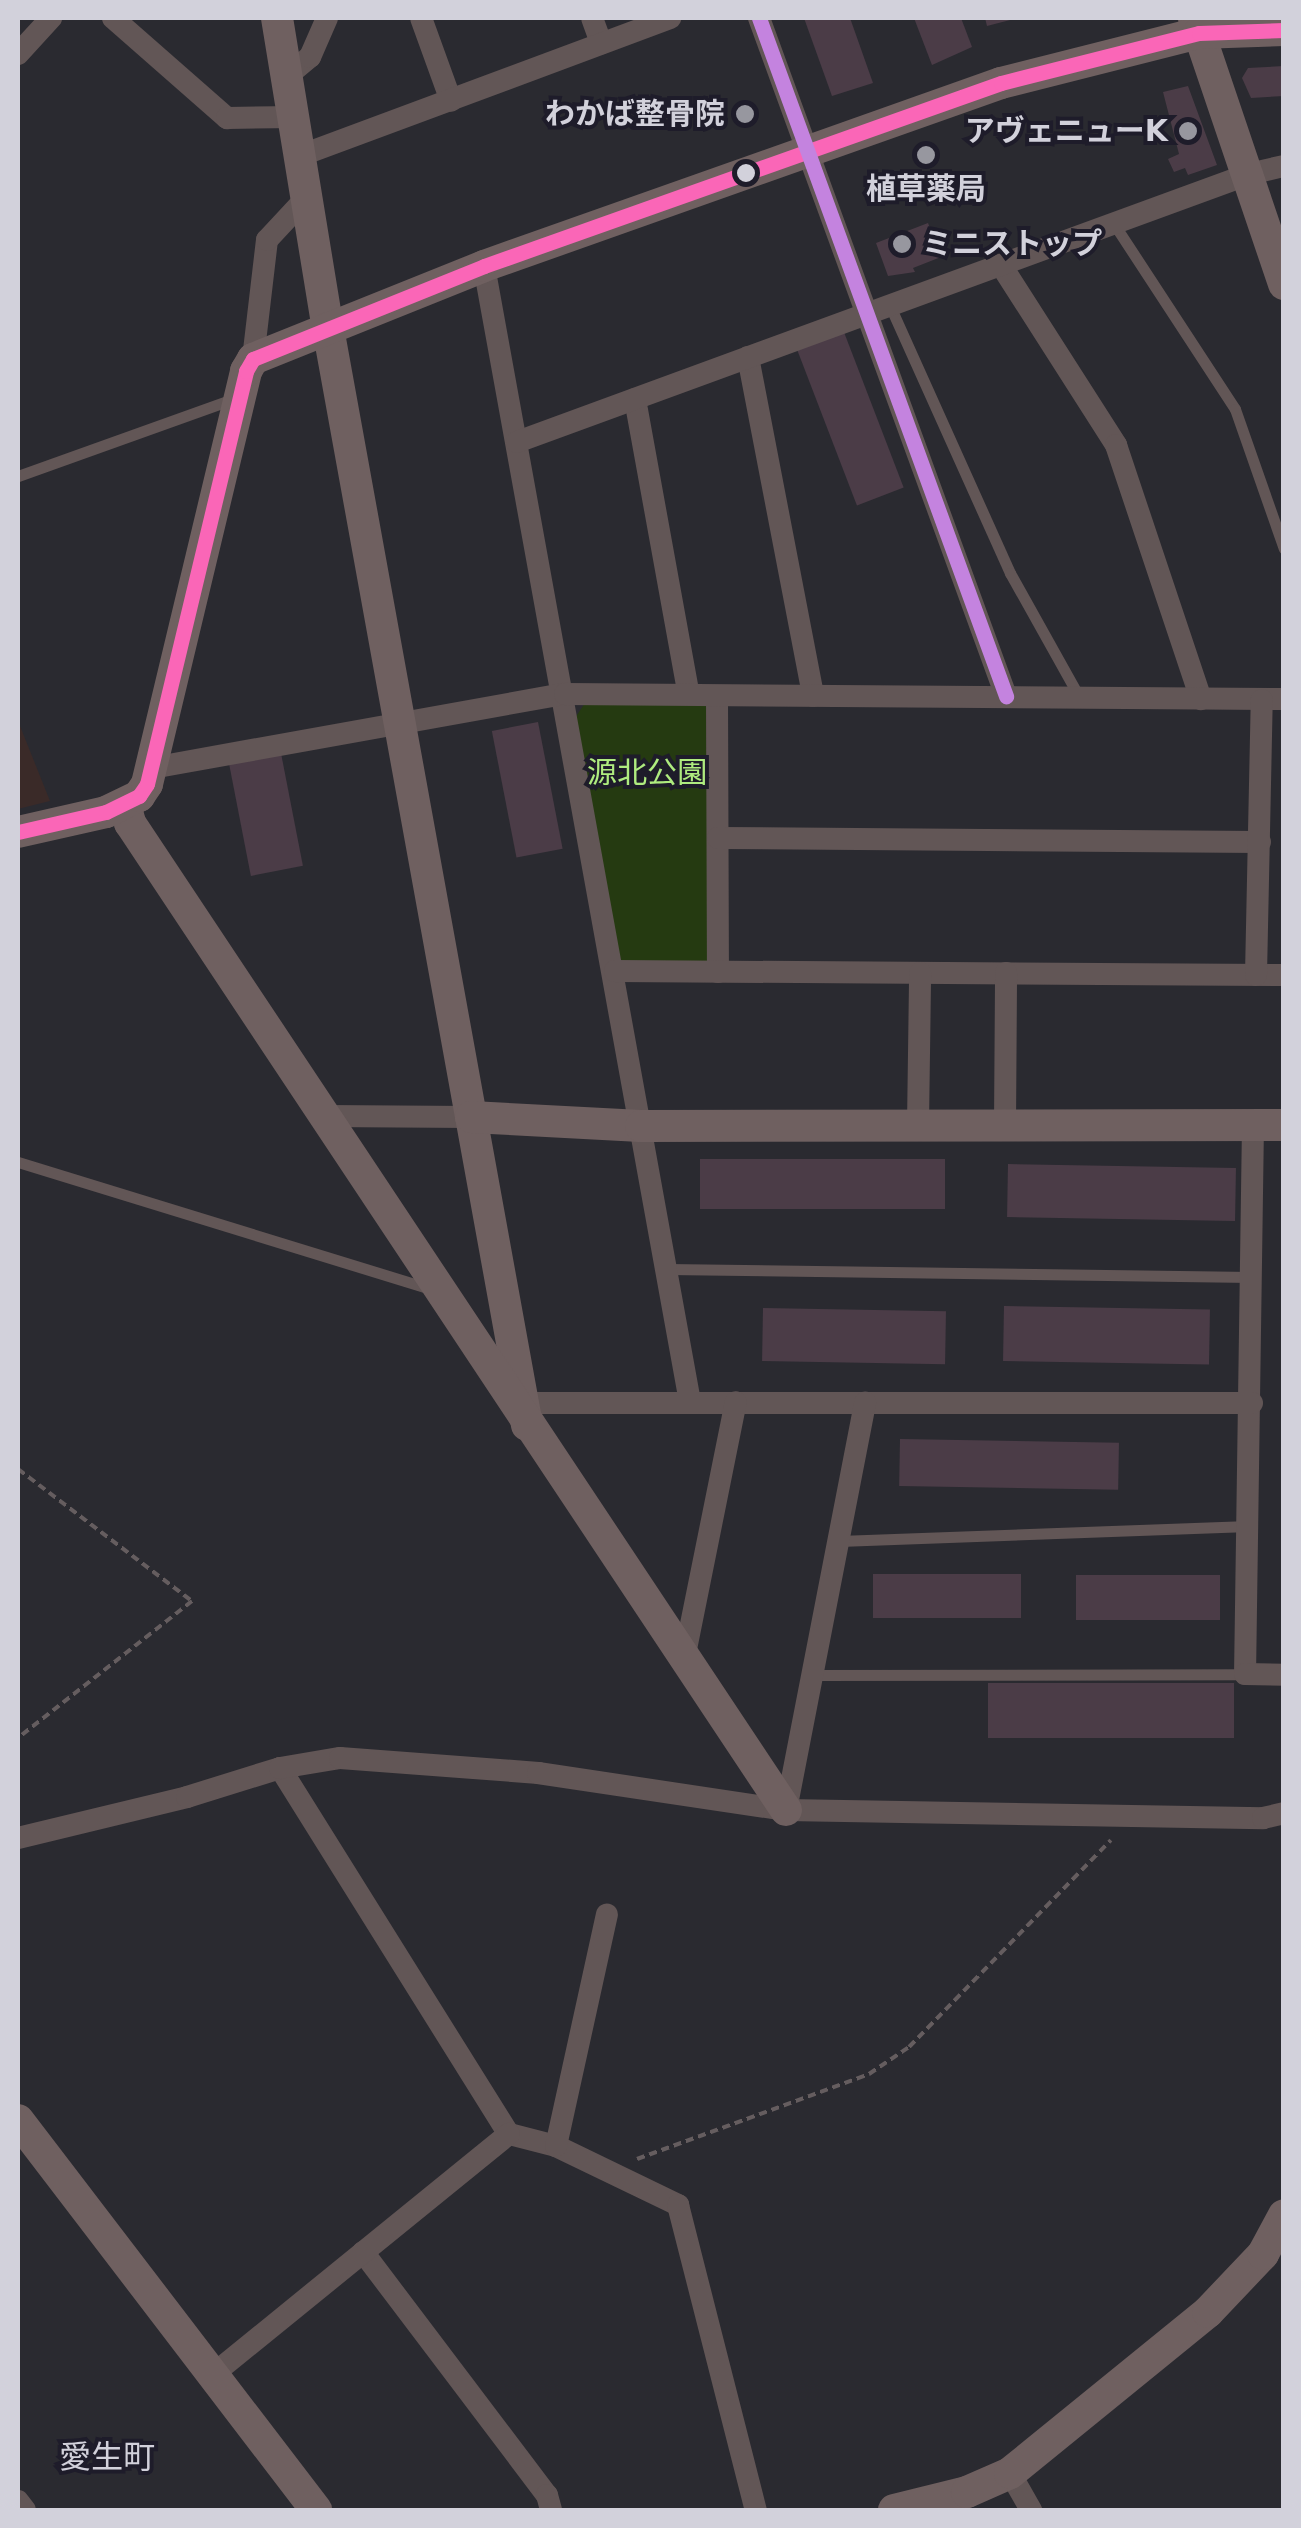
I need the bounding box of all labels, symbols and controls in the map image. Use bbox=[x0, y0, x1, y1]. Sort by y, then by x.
place label: わかば整骨院 bbox=[545, 96, 725, 132]
marker: わかば整骨院 bbox=[734, 103, 756, 125]
place label: アヴェニューK bbox=[965, 113, 1168, 149]
marker: アヴェニューK bbox=[1177, 120, 1199, 142]
marker: 植草薬局 bbox=[915, 144, 937, 166]
unlabelled marker bbox=[736, 163, 756, 183]
place label: 植草薬局 bbox=[866, 171, 986, 207]
place label: ミニストップ bbox=[922, 226, 1102, 262]
marker: ミニストップ bbox=[891, 233, 913, 255]
park label: 源北公園 bbox=[587, 755, 707, 791]
district label: 愛生町 bbox=[59, 2438, 155, 2476]

